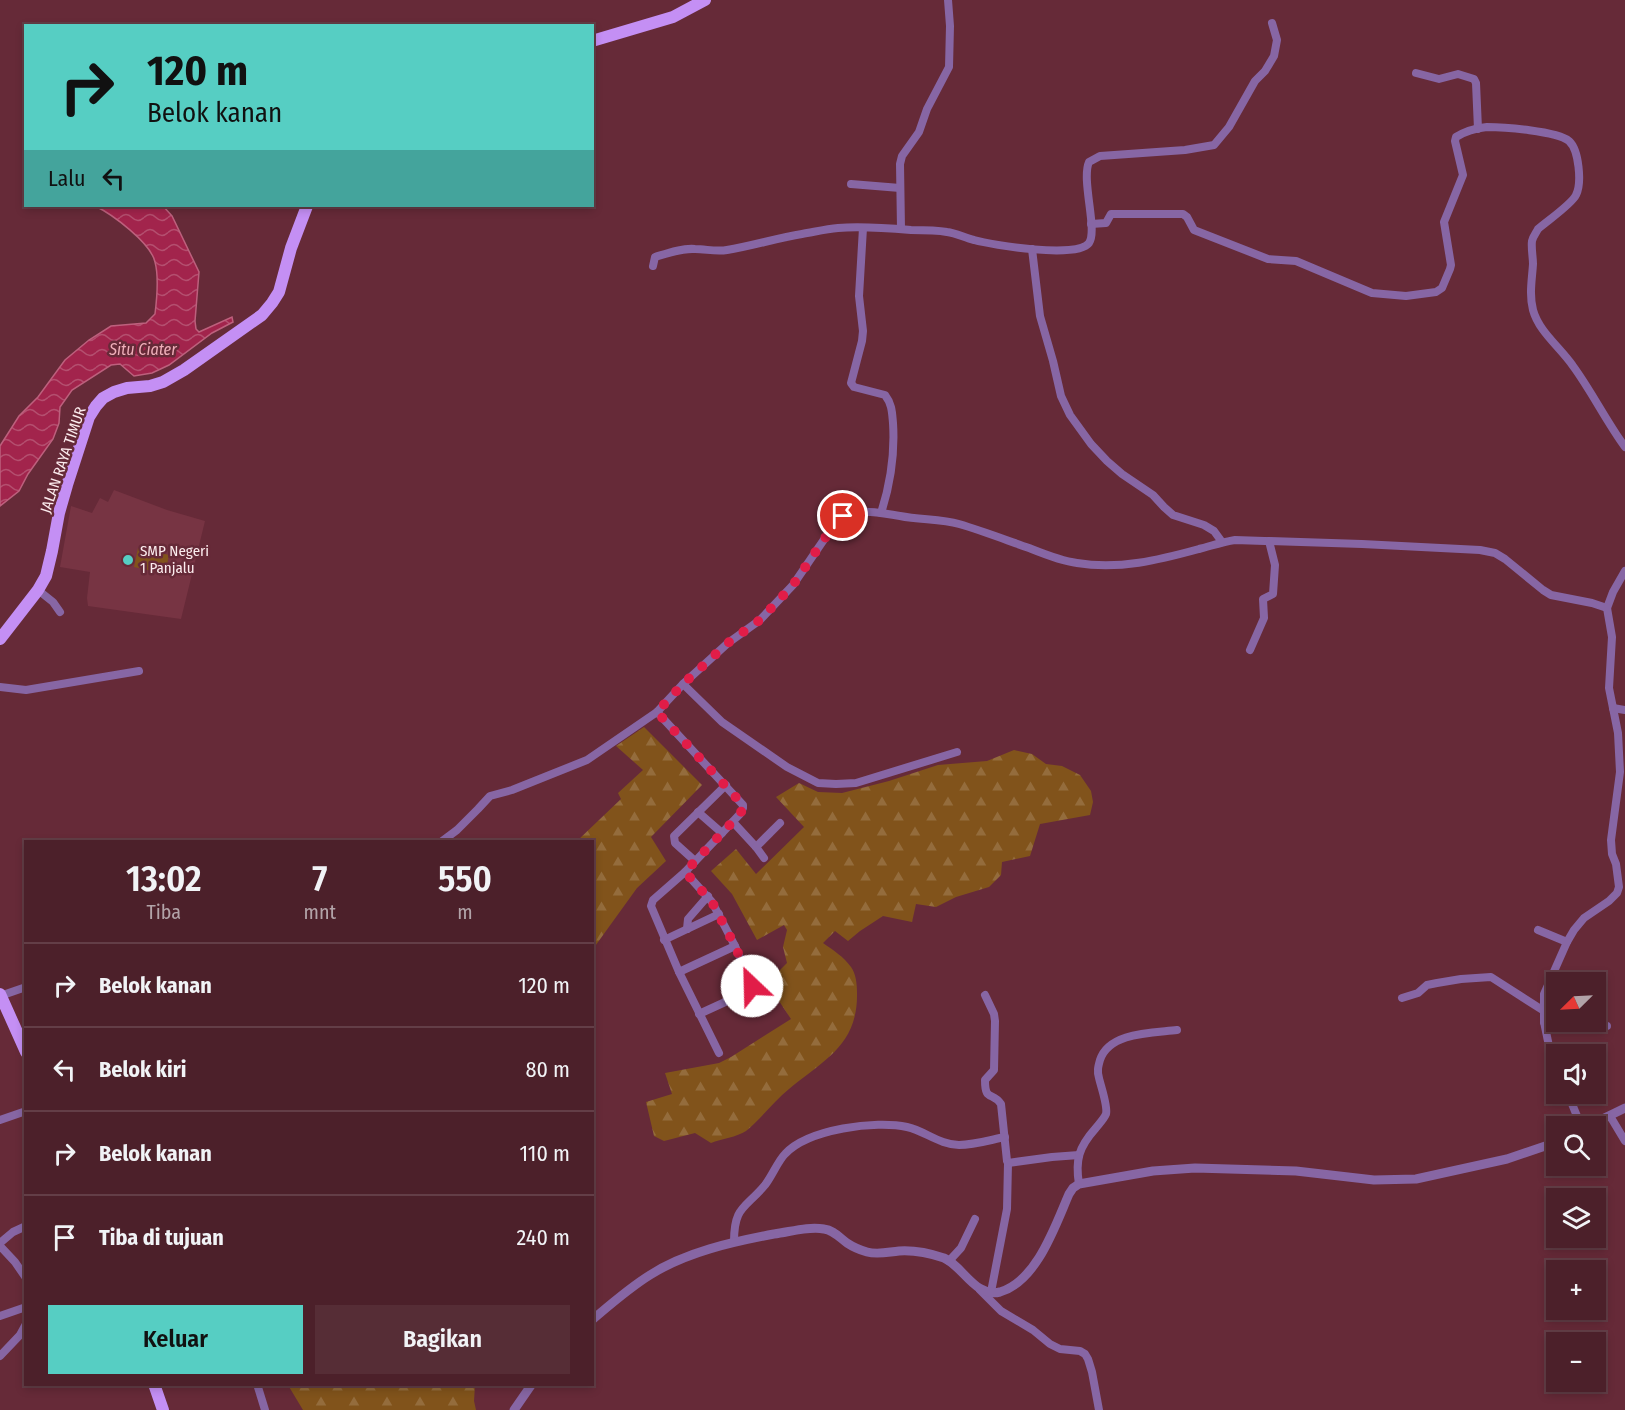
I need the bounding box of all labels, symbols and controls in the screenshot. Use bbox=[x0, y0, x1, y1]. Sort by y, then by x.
text: 120 m bbox=[147, 46, 248, 96]
icon: right bbox=[48, 48, 126, 126]
text: Belok kanan bbox=[147, 97, 282, 129]
icon: left bbox=[97, 162, 130, 195]
text: Lalu bbox=[48, 165, 85, 192]
water label: Situ Ciater bbox=[108, 340, 177, 359]
street label: JALAN RAYA TIMUR bbox=[36, 405, 90, 515]
pin bbox=[817, 490, 868, 541]
icon: arrive bbox=[826, 499, 859, 532]
place label: SMP Negeri 1 Panjalu bbox=[140, 542, 209, 577]
marker: SMP Negeri 1 Panjalu bbox=[121, 553, 135, 567]
text: 13:02 bbox=[126, 857, 202, 901]
text: 7 bbox=[312, 857, 327, 901]
text: 550 bbox=[438, 857, 492, 901]
text: Tiba bbox=[146, 900, 181, 924]
text: mnt bbox=[304, 900, 336, 924]
text: m bbox=[457, 900, 473, 924]
position arrow bbox=[720, 954, 784, 1018]
icon: right bbox=[48, 969, 81, 1002]
text: Belok kanan bbox=[99, 972, 212, 999]
text: 120 m bbox=[518, 972, 570, 999]
north arrow bbox=[1546, 972, 1606, 1032]
map controls bbox=[1546, 972, 1606, 1392]
button: sound bbox=[1546, 1044, 1606, 1104]
icon: left bbox=[48, 1053, 81, 1086]
text: Belok kiri bbox=[99, 1056, 187, 1083]
text: 80 m bbox=[525, 1056, 570, 1083]
button: search bbox=[1546, 1116, 1606, 1176]
icon: right bbox=[48, 1137, 81, 1170]
text: Belok kanan bbox=[99, 1140, 212, 1167]
text: 110 m bbox=[520, 1140, 570, 1167]
button: layers bbox=[1546, 1188, 1606, 1248]
icon: arrive bbox=[48, 1221, 81, 1254]
text: Tiba di tujuan bbox=[99, 1224, 224, 1251]
text: 240 m bbox=[517, 1224, 570, 1251]
button: + bbox=[1546, 1260, 1606, 1320]
button: Keluar bbox=[48, 1305, 303, 1374]
button: Bagikan bbox=[315, 1305, 570, 1374]
button: − bbox=[1546, 1332, 1606, 1392]

